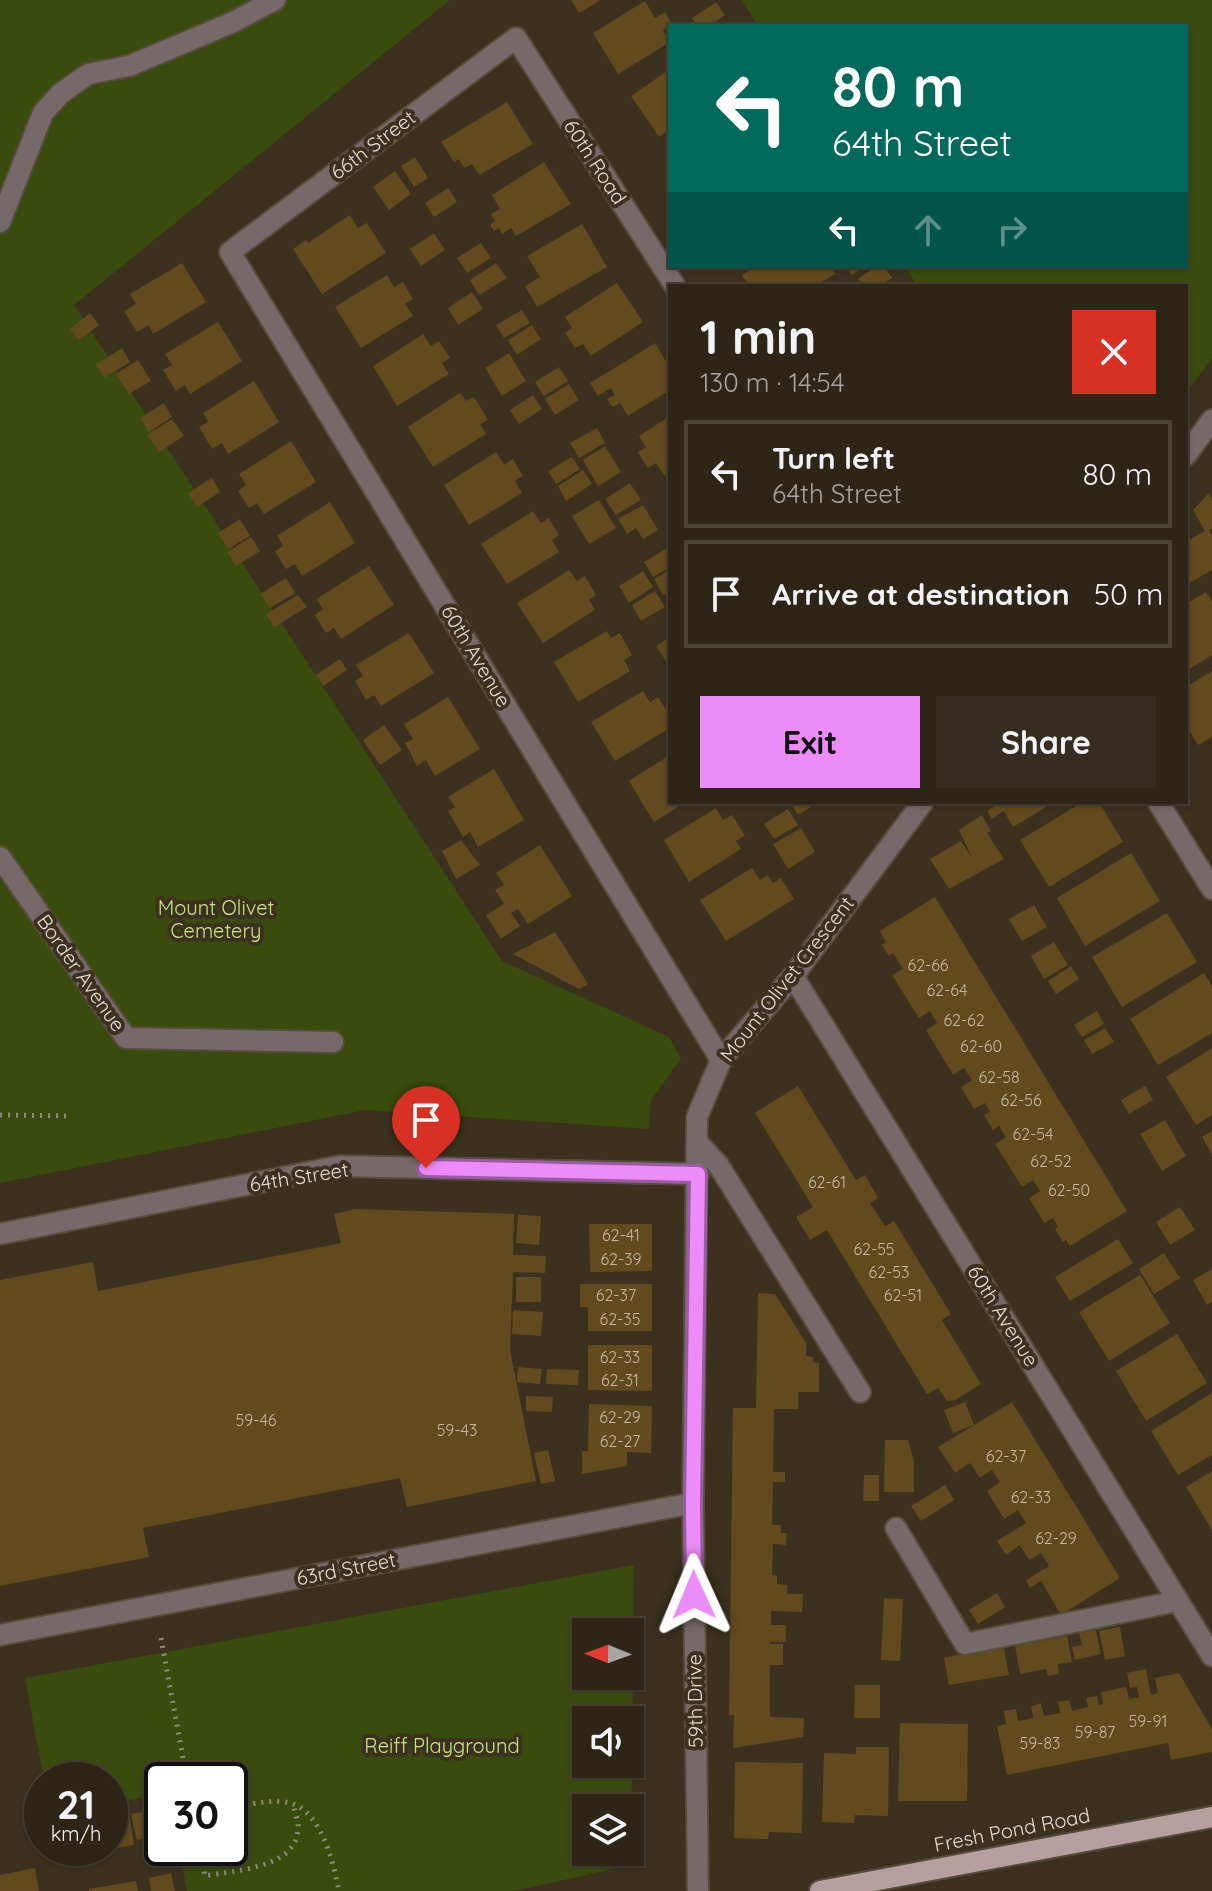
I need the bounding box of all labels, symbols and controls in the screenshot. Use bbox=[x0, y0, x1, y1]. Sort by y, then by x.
text: 80 m bbox=[832, 51, 964, 121]
icon: left bbox=[700, 56, 804, 160]
street label: 66th Street bbox=[325, 104, 420, 185]
street label: 60th Road bbox=[559, 115, 632, 209]
text: 64th Street bbox=[832, 120, 1012, 165]
icon: left bbox=[822, 208, 866, 252]
icon: ahead bbox=[906, 208, 950, 252]
icon: right bbox=[990, 208, 1034, 252]
text: 1 min bbox=[700, 306, 816, 366]
button: close bbox=[1072, 310, 1156, 394]
text: 130 m · 14:54 bbox=[700, 366, 844, 399]
text: Turn left bbox=[772, 439, 895, 477]
icon: left bbox=[704, 452, 748, 496]
text: 80 m bbox=[1082, 455, 1152, 493]
text: 64th Street bbox=[772, 477, 902, 510]
icon: arrive bbox=[704, 572, 748, 616]
text: Arrive at destination bbox=[772, 575, 1070, 613]
text: 50 m bbox=[1094, 575, 1163, 613]
street label: 60th Avenue bbox=[436, 600, 517, 711]
button: Exit bbox=[700, 696, 920, 788]
button: Share bbox=[936, 696, 1156, 788]
street label: Mount Olivet Crescent bbox=[714, 891, 859, 1066]
park label: Mount Olivet Cemetery bbox=[158, 895, 274, 943]
street label: Border Avenue bbox=[32, 909, 131, 1036]
house number: 62-66 bbox=[908, 955, 949, 975]
house number: 62-64 bbox=[927, 980, 968, 1000]
house number: 62-62 bbox=[943, 1010, 985, 1030]
house number: 62-60 bbox=[960, 1036, 1002, 1056]
house number: 62-58 bbox=[978, 1067, 1020, 1087]
pin bbox=[392, 1086, 460, 1168]
house number: 62-56 bbox=[1000, 1090, 1042, 1110]
icon: arrive bbox=[404, 1098, 448, 1142]
house number: 62-54 bbox=[1013, 1124, 1053, 1144]
house number: 62-52 bbox=[1030, 1151, 1072, 1171]
street label: 64th Street bbox=[248, 1156, 350, 1197]
house number: 62-61 bbox=[808, 1172, 846, 1192]
house number: 62-50 bbox=[1048, 1180, 1090, 1200]
house number: 62-41 bbox=[602, 1225, 640, 1245]
house number: 62-55 bbox=[853, 1239, 895, 1259]
house number: 62-39 bbox=[600, 1249, 642, 1269]
street label: 60th Avenue bbox=[962, 1260, 1044, 1371]
house number: 62-53 bbox=[869, 1262, 909, 1282]
house number: 62-37 bbox=[596, 1285, 636, 1305]
house number: 62-51 bbox=[884, 1285, 922, 1305]
house number: 62-35 bbox=[600, 1309, 640, 1329]
house number: 62-33 bbox=[600, 1347, 640, 1367]
house number: 62-31 bbox=[601, 1370, 639, 1390]
house number: 62-29 bbox=[599, 1407, 641, 1427]
house number: 59-46 bbox=[236, 1410, 277, 1430]
house number: 59-43 bbox=[437, 1420, 477, 1440]
house number: 62-27 bbox=[600, 1431, 640, 1451]
house number: 62-37 bbox=[986, 1446, 1026, 1466]
house number: 62-33 bbox=[1011, 1487, 1051, 1507]
house number: 62-29 bbox=[1035, 1528, 1077, 1548]
street label: 63rd Street bbox=[294, 1547, 398, 1590]
position arrow bbox=[652, 1553, 736, 1637]
north arrow bbox=[572, 1618, 644, 1690]
map controls bbox=[572, 1618, 644, 1866]
street label: 59th Drive bbox=[681, 1654, 708, 1748]
button: sound bbox=[572, 1706, 644, 1778]
house number: 59-91 bbox=[1129, 1711, 1167, 1731]
house number: 59-87 bbox=[1075, 1722, 1115, 1742]
park label: Reiff Playground bbox=[364, 1733, 520, 1758]
house number: 59-83 bbox=[1020, 1733, 1060, 1753]
speed limit sign: 30 bbox=[144, 1762, 248, 1866]
text: 21 bbox=[57, 1779, 95, 1829]
button: layers bbox=[572, 1794, 644, 1866]
street label: Fresh Pond Road bbox=[932, 1802, 1092, 1857]
text: km/h bbox=[51, 1821, 101, 1846]

